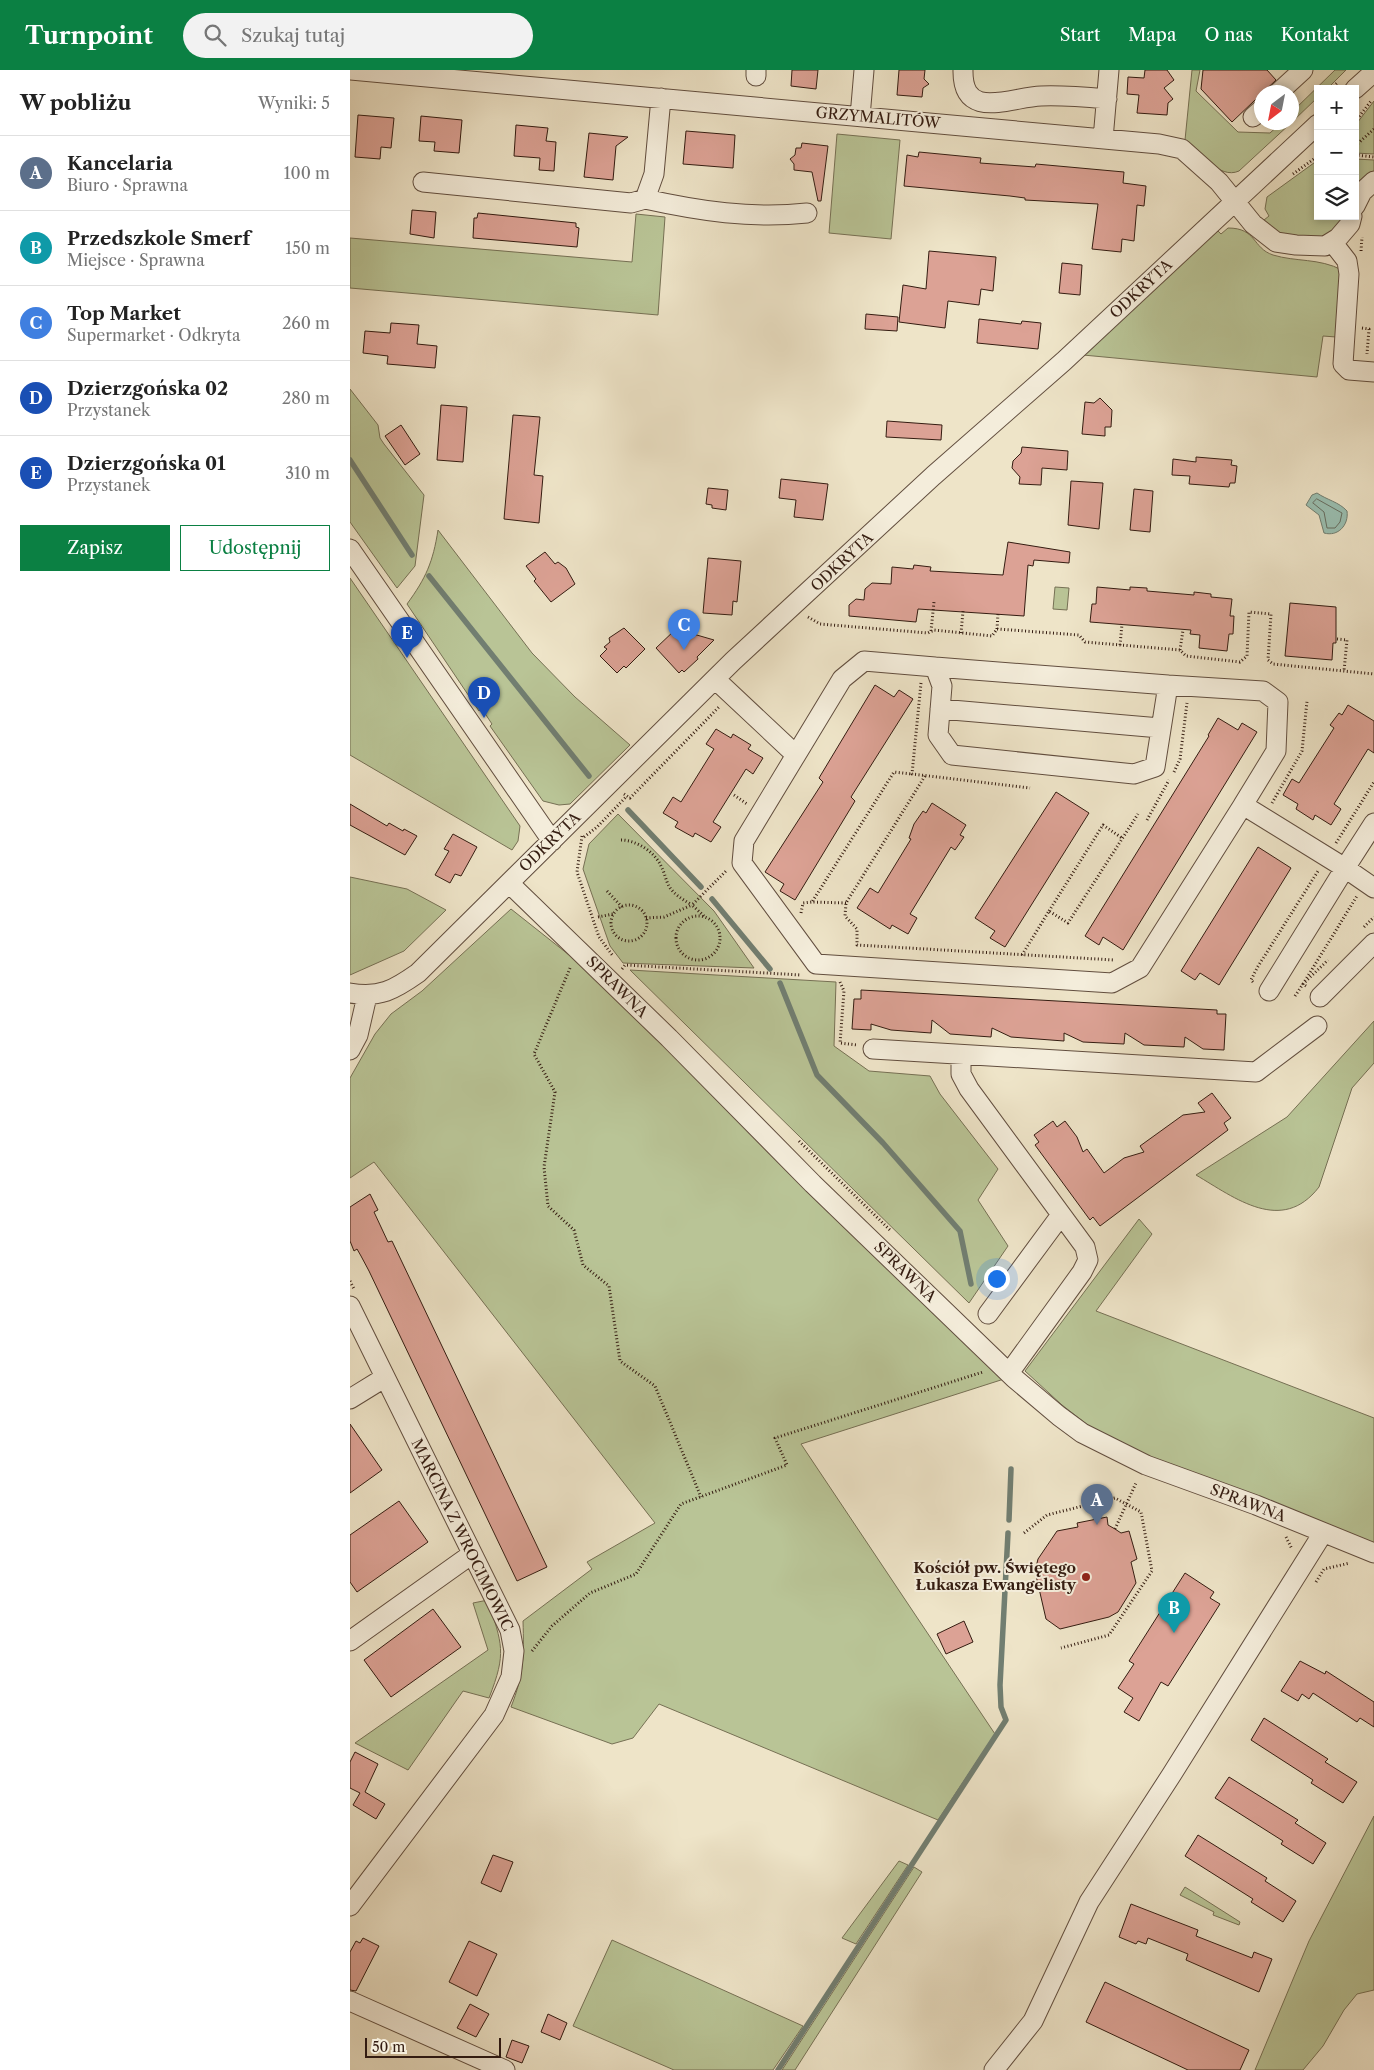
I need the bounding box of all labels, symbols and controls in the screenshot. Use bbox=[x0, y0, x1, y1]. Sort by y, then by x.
search box bbox=[183, 13, 533, 58]
text: Turnpoint bbox=[25, 21, 153, 50]
icon: search bbox=[201, 21, 229, 49]
text: Szukaj tutaj bbox=[241, 24, 345, 47]
text: Start bbox=[1060, 24, 1100, 46]
text: Mapa bbox=[1128, 24, 1176, 46]
text: O nas bbox=[1204, 24, 1253, 46]
text: Kontakt bbox=[1281, 24, 1349, 46]
north arrow bbox=[1254, 85, 1299, 130]
map controls bbox=[1314, 85, 1359, 220]
button: + bbox=[1314, 85, 1359, 130]
text: W pobliżu bbox=[20, 90, 131, 115]
text: Wyniki: 5 bbox=[258, 93, 330, 113]
street label: GRZYMALITÓW bbox=[815, 103, 942, 132]
button: − bbox=[1314, 130, 1359, 175]
text: Kancelaria bbox=[67, 152, 173, 175]
text: A bbox=[30, 163, 42, 183]
text: 100 m bbox=[284, 163, 330, 183]
text: Biuro · Sprawna bbox=[67, 175, 188, 195]
button: layers bbox=[1314, 175, 1359, 220]
text: Przedszkole Smerf bbox=[67, 227, 250, 250]
text: B bbox=[30, 238, 42, 258]
text: 150 m bbox=[285, 238, 330, 258]
text: Miejsce · Sprawna bbox=[67, 250, 205, 270]
street label: ODKRYTA bbox=[1106, 254, 1176, 322]
text: Top Market bbox=[67, 302, 181, 325]
text: C bbox=[30, 313, 42, 333]
text: 260 m bbox=[282, 313, 330, 333]
text: Supermarket · Odkryta bbox=[67, 325, 240, 345]
text: Dzierzgońska 02 bbox=[67, 377, 228, 400]
text: D bbox=[29, 388, 43, 408]
text: 280 m bbox=[282, 388, 330, 408]
text: Przystanek bbox=[67, 400, 150, 420]
text: Dzierzgońska 01 bbox=[67, 452, 226, 475]
text: E bbox=[30, 463, 42, 483]
text: 310 m bbox=[285, 463, 330, 483]
text: Przystanek bbox=[67, 475, 150, 495]
button: Zapisz bbox=[20, 525, 170, 571]
button: Udostępnij bbox=[180, 525, 330, 571]
street label: ODKRYTA bbox=[807, 527, 877, 595]
pin: C bbox=[668, 609, 700, 650]
pin: E bbox=[391, 617, 423, 658]
pin: D bbox=[468, 677, 500, 718]
street label: ODKRYTA bbox=[515, 807, 585, 876]
street label: SPRAWNA bbox=[583, 952, 653, 1022]
street label: SPRAWNA bbox=[870, 1237, 941, 1307]
your location bbox=[984, 1266, 1010, 1292]
street label: MARCINA Z WROCIMOWIC bbox=[407, 1435, 517, 1634]
street label: SPRAWNA bbox=[1208, 1479, 1290, 1526]
pin: A bbox=[1081, 1484, 1113, 1525]
place label: Kościół pw. Świętego Łukasza Ewangelisty bbox=[913, 1558, 1077, 1594]
marker: Kościół pw. Świętego Łukasza Ewangelisty bbox=[1080, 1571, 1092, 1583]
pin: B bbox=[1158, 1592, 1190, 1633]
scale bar bbox=[365, 2035, 501, 2058]
text: 50 m bbox=[372, 2038, 405, 2056]

